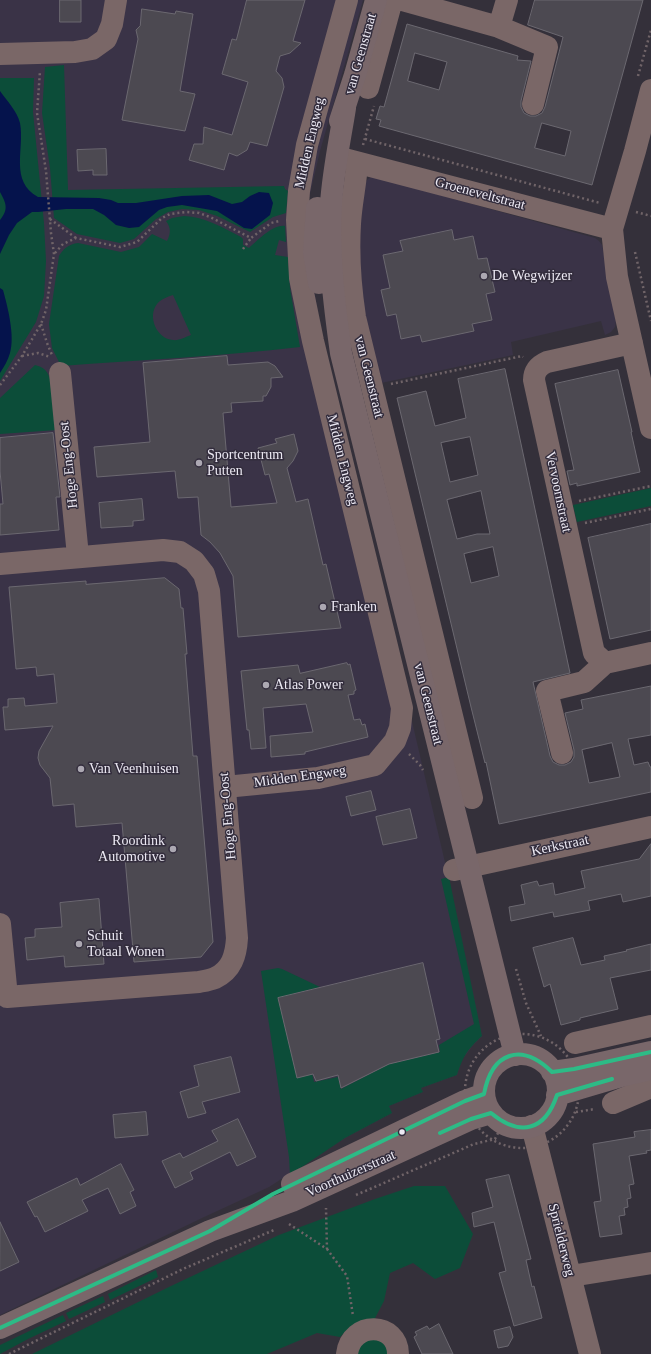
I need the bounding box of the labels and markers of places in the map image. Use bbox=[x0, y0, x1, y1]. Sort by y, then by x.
place label: De Wegwijzer bbox=[492, 268, 572, 284]
marker: De Wegwijzer bbox=[479, 271, 489, 281]
place label: Sportcentrum Putten bbox=[207, 447, 283, 480]
marker: Sportcentrum Putten bbox=[194, 458, 204, 468]
place label: Franken bbox=[331, 599, 377, 615]
marker: Franken bbox=[318, 602, 328, 612]
place label: Atlas Power bbox=[274, 677, 343, 693]
marker: Atlas Power bbox=[261, 680, 271, 690]
place label: Van Veenhuisen bbox=[89, 761, 179, 777]
marker: Van Veenhuisen bbox=[76, 764, 86, 774]
place label: Roordink Automotive bbox=[98, 833, 165, 866]
marker: Roordink Automotive bbox=[168, 844, 178, 854]
place label: Schuit Totaal Wonen bbox=[87, 928, 165, 960]
marker: Schuit Totaal Wonen bbox=[74, 939, 84, 949]
unlabelled marker bbox=[397, 1127, 407, 1137]

